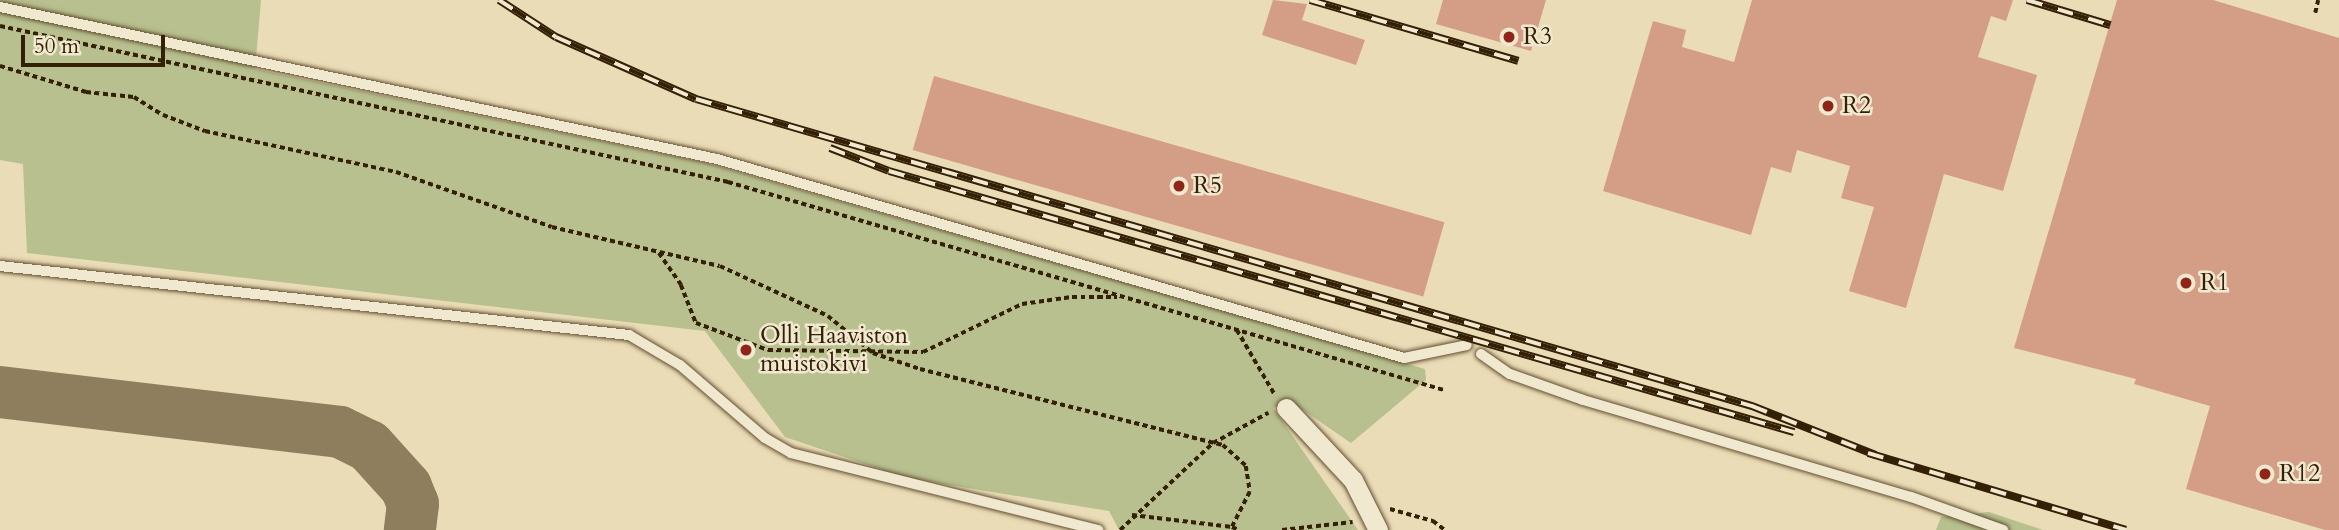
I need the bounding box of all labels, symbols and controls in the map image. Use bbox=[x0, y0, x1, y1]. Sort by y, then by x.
scale bar bbox=[24, 21, 168, 65]
place label: R3 bbox=[1523, 23, 1552, 51]
marker: R3 bbox=[1501, 29, 1517, 45]
text: 50 m bbox=[34, 32, 79, 61]
place label: R2 bbox=[1842, 92, 1871, 120]
marker: R2 bbox=[1820, 98, 1836, 114]
place label: R5 bbox=[1193, 172, 1222, 200]
marker: R5 bbox=[1171, 178, 1187, 194]
place label: R1 bbox=[2200, 269, 2229, 297]
marker: R1 bbox=[2178, 275, 2194, 291]
place label: Olli Haaviston muistokivi bbox=[760, 322, 908, 378]
marker: Olli Haaviston muistokivi bbox=[738, 342, 754, 358]
place label: R12 bbox=[2279, 460, 2320, 488]
marker: R12 bbox=[2257, 466, 2273, 482]

